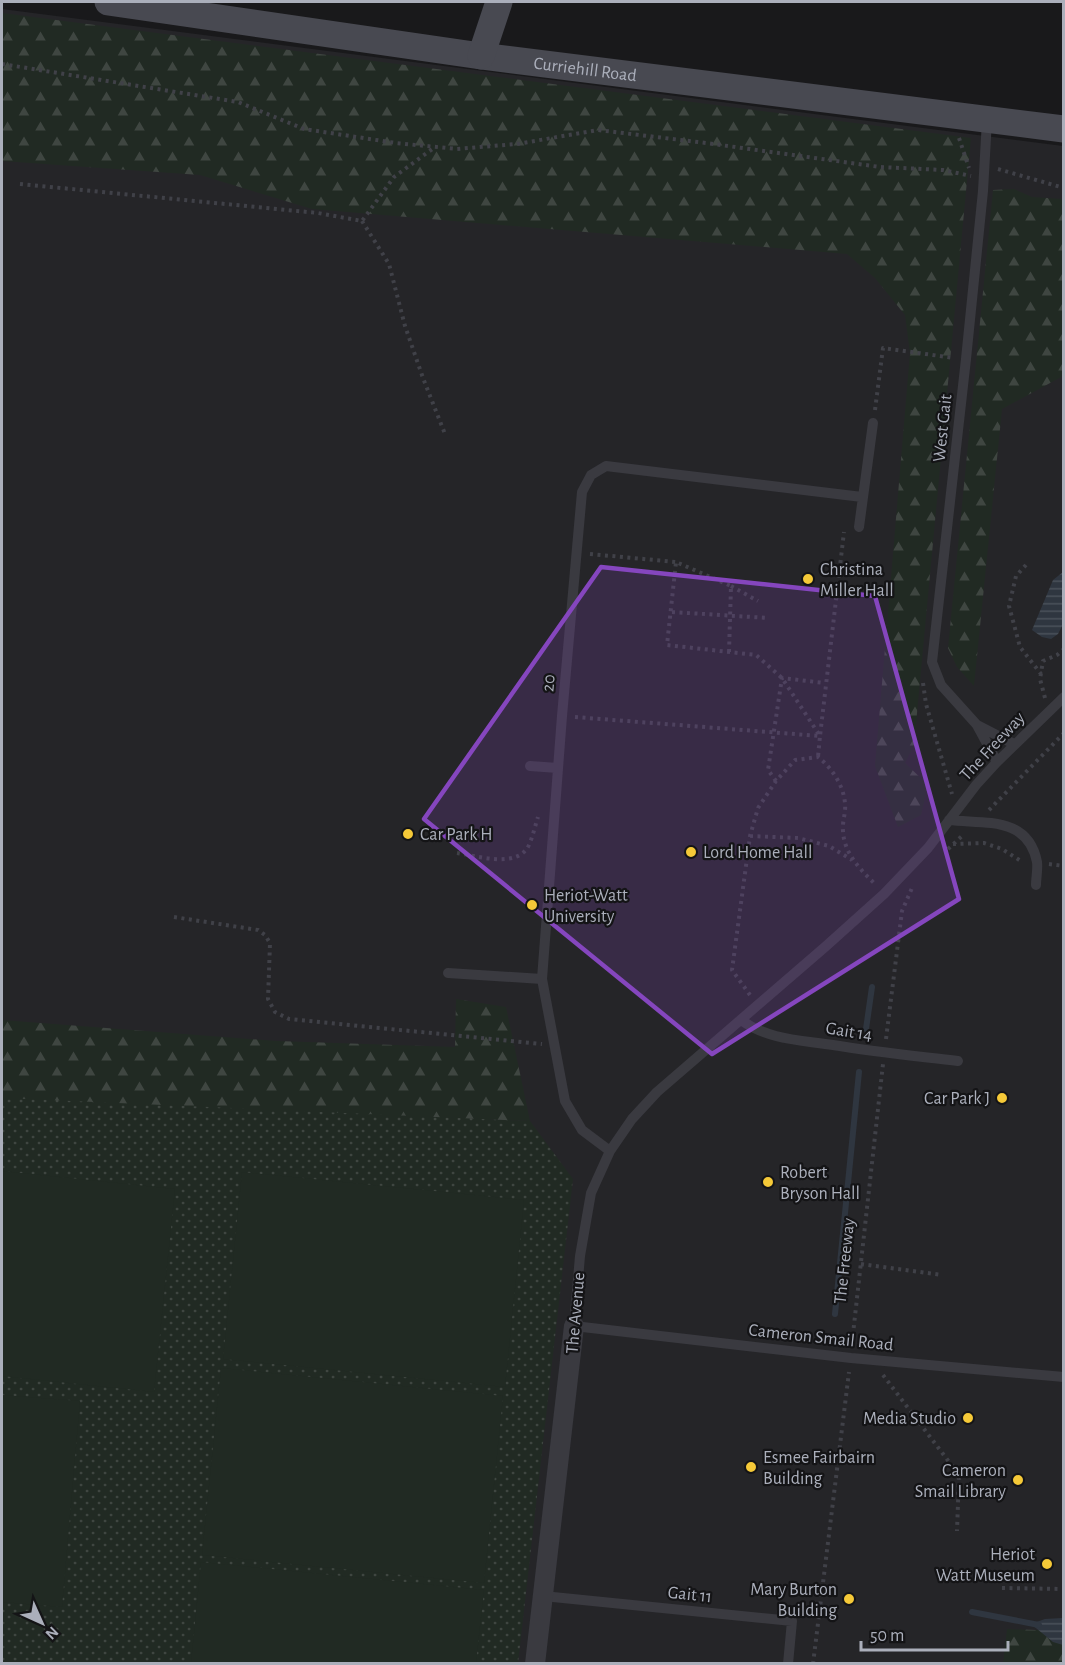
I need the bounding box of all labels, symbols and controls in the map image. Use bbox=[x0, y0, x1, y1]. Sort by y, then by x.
street label: Curriehill Road bbox=[532, 55, 638, 85]
street label: West Gait bbox=[930, 393, 956, 463]
place label: Christina Miller Hall bbox=[820, 561, 894, 600]
marker: Christina Miller Hall bbox=[801, 572, 815, 586]
street label: 20 bbox=[539, 673, 559, 693]
street label: The Freeway bbox=[957, 709, 1029, 784]
place label: Car Park H bbox=[420, 826, 493, 844]
marker: Car Park H bbox=[401, 827, 415, 841]
place label: Lord Home Hall bbox=[703, 844, 812, 862]
marker: Lord Home Hall bbox=[684, 845, 698, 859]
place label: Heriot-Watt University bbox=[544, 887, 628, 926]
marker: Heriot-Watt University bbox=[525, 898, 539, 912]
street label: Gait 14 bbox=[824, 1019, 874, 1045]
place label: Car Park J bbox=[924, 1090, 990, 1108]
marker: Car Park J bbox=[995, 1091, 1009, 1105]
place label: Robert Bryson Hall bbox=[780, 1164, 860, 1203]
marker: Robert Bryson Hall bbox=[761, 1175, 775, 1189]
street label: The Freeway bbox=[832, 1217, 858, 1305]
street label: The Avenue bbox=[563, 1272, 589, 1355]
street label: Cameron Smail Road bbox=[748, 1321, 894, 1355]
place label: Media Studio bbox=[863, 1410, 956, 1428]
marker: Media Studio bbox=[961, 1411, 975, 1425]
place label: Esmee Fairbairn Building bbox=[763, 1449, 875, 1488]
marker: Esmee Fairbairn Building bbox=[744, 1460, 758, 1474]
place label: Cameron Smail Library bbox=[915, 1462, 1006, 1501]
marker: Cameron Smail Library bbox=[1011, 1473, 1025, 1487]
place label: Heriot Watt Museum bbox=[936, 1546, 1035, 1585]
marker: Heriot Watt Museum bbox=[1040, 1557, 1054, 1571]
place label: Mary Burton Building bbox=[750, 1581, 837, 1620]
street label: Gait 11 bbox=[667, 1584, 713, 1606]
marker: Mary Burton Building bbox=[842, 1592, 856, 1606]
north arrow bbox=[12, 1593, 72, 1653]
scale bar bbox=[861, 1614, 1008, 1652]
text: N bbox=[42, 1623, 61, 1642]
text: 50 m bbox=[870, 1627, 904, 1645]

